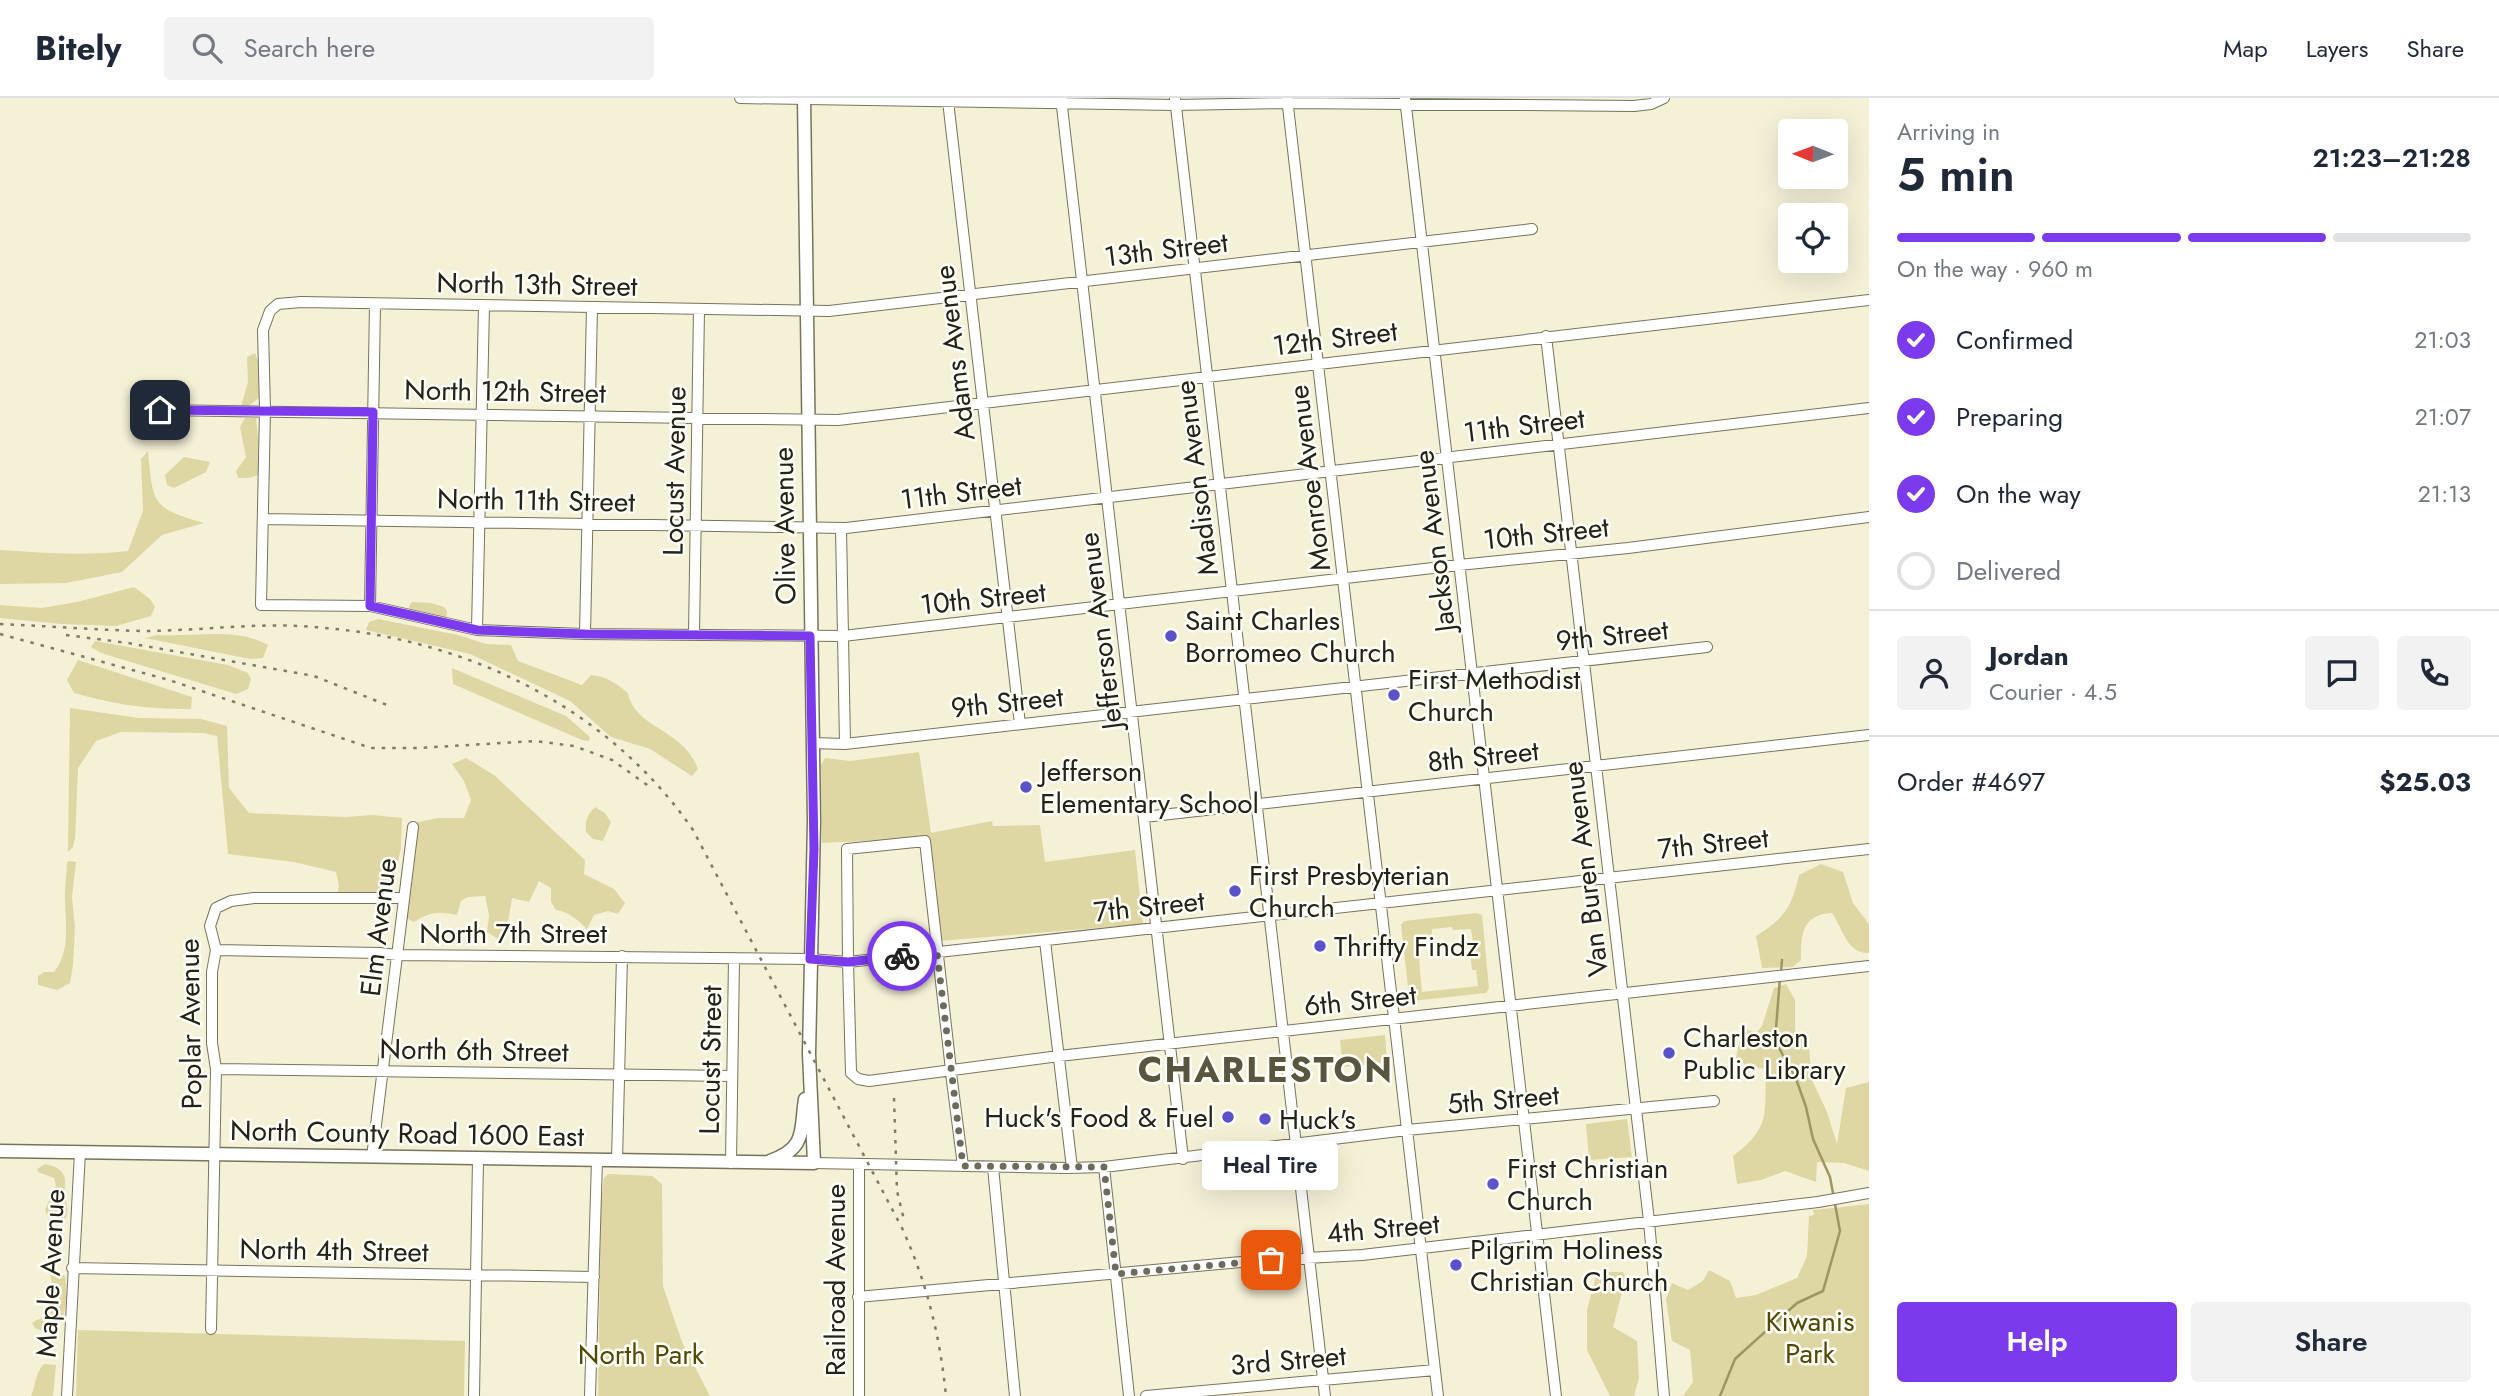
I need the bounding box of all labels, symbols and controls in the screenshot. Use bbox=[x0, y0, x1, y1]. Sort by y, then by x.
search box bbox=[164, 17, 654, 80]
text: Bitely bbox=[35, 25, 122, 72]
icon: search bbox=[188, 29, 226, 67]
text: Search here bbox=[244, 29, 375, 67]
text: Map bbox=[2223, 31, 2268, 66]
text: Layers bbox=[2306, 31, 2368, 66]
text: Share bbox=[2406, 31, 2464, 66]
text: Arriving in bbox=[1897, 115, 2000, 149]
north arrow bbox=[1778, 119, 1848, 189]
map controls bbox=[1778, 119, 1848, 273]
text: 21:23–21:28 bbox=[2312, 139, 2471, 177]
text: 5 min bbox=[1897, 142, 2015, 208]
button: locate bbox=[1778, 203, 1848, 273]
street label: 13th Street bbox=[1102, 222, 1231, 277]
text: On the way · 960 m bbox=[1897, 252, 2093, 286]
street label: North 13th Street bbox=[436, 262, 638, 307]
street label: Adams Avenue bbox=[923, 263, 986, 443]
street label: 12th Street bbox=[1270, 310, 1400, 366]
icon: check bbox=[1897, 321, 1935, 359]
text: Confirmed bbox=[1956, 321, 2073, 359]
text: 21:03 bbox=[2414, 323, 2471, 357]
street label: North 12th Street bbox=[404, 369, 606, 414]
street label: Madison Avenue bbox=[1164, 378, 1229, 578]
pin bbox=[130, 380, 190, 440]
street label: Monroe Avenue bbox=[1278, 383, 1341, 573]
street label: Locust Avenue bbox=[653, 386, 696, 556]
icon: home bbox=[141, 391, 179, 429]
street label: 11th Street bbox=[1461, 398, 1587, 453]
icon: check bbox=[1897, 398, 1935, 436]
text: Preparing bbox=[1956, 398, 2063, 436]
text: 21:07 bbox=[2415, 400, 2471, 434]
street label: Olive Avenue bbox=[763, 447, 806, 605]
street label: Jackson Avenue bbox=[1403, 448, 1466, 638]
street label: 11th Street bbox=[898, 465, 1024, 520]
icon: check bbox=[1897, 475, 1935, 513]
text: On the way bbox=[1956, 475, 2081, 513]
text: 21:13 bbox=[2418, 477, 2471, 511]
street label: North 11th Street bbox=[437, 478, 636, 523]
street label: 10th Street bbox=[1481, 506, 1611, 560]
street label: Jefferson Avenue bbox=[1068, 530, 1133, 736]
text: Delivered bbox=[1956, 552, 2061, 590]
street label: 10th Street bbox=[918, 571, 1048, 625]
place label: Saint Charles Borromeo Church bbox=[1185, 600, 1396, 673]
street label: 9th Street bbox=[1554, 609, 1671, 662]
marker: Saint Charles Borromeo Church bbox=[1163, 628, 1179, 644]
button: person bbox=[1897, 636, 1971, 710]
button: chat bbox=[2305, 636, 2379, 710]
button: phone bbox=[2397, 636, 2471, 710]
text: Jordan bbox=[1989, 637, 2069, 675]
place label: First Methodist Church bbox=[1408, 659, 1581, 732]
text: Courier · 4.5 bbox=[1989, 675, 2117, 709]
street label: 9th Street bbox=[949, 676, 1066, 729]
marker: First Methodist Church bbox=[1386, 687, 1402, 703]
street label: 8th Street bbox=[1425, 730, 1541, 783]
place label: Jefferson Elementary School bbox=[1036, 751, 1259, 824]
street label: Van Buren Avenue bbox=[1552, 759, 1619, 979]
text: Order #4697 bbox=[1897, 763, 2045, 801]
text: $25.03 bbox=[2379, 763, 2471, 801]
marker: Jefferson Elementary School bbox=[1018, 779, 1034, 795]
street label: 7th Street bbox=[1656, 817, 1771, 870]
street label: Elm Avenue bbox=[350, 855, 407, 999]
place label: First Presbyterian Church bbox=[1249, 855, 1450, 928]
street label: 7th Street bbox=[1092, 880, 1207, 933]
marker: First Presbyterian Church bbox=[1227, 883, 1243, 899]
street label: North 7th Street bbox=[419, 913, 607, 954]
courier bbox=[867, 921, 937, 991]
place label: Thrifty Findz bbox=[1334, 926, 1479, 967]
icon: bike bbox=[883, 937, 921, 975]
street label: Poplar Avenue bbox=[169, 938, 212, 1110]
marker: Thrifty Findz bbox=[1312, 938, 1328, 954]
street label: 6th Street bbox=[1302, 974, 1419, 1027]
street label: Locust Street bbox=[689, 985, 732, 1135]
place label: Charleston Public Library bbox=[1683, 1017, 1846, 1090]
street label: North 6th Street bbox=[379, 1028, 569, 1073]
district label: CHARLESTON bbox=[1138, 1045, 1394, 1095]
marker: Charleston Public Library bbox=[1661, 1045, 1677, 1061]
street label: 5th Street bbox=[1445, 1074, 1561, 1125]
place label: Huck's Food & Fuel bbox=[984, 1097, 1214, 1138]
place label: Huck's bbox=[1279, 1099, 1356, 1140]
marker: Huck's Food & Fuel bbox=[1220, 1109, 1236, 1125]
street label: North County Road 1600 East bbox=[230, 1110, 585, 1157]
marker: Huck's bbox=[1257, 1111, 1273, 1127]
callout: Heal Tire bbox=[1203, 1141, 1339, 1190]
text: Heal Tire bbox=[1223, 1148, 1318, 1182]
place label: First Christian Church bbox=[1507, 1148, 1669, 1221]
marker: First Christian Church bbox=[1485, 1176, 1501, 1192]
street label: Railroad Avenue bbox=[815, 1184, 856, 1376]
street label: Maple Avenue bbox=[26, 1188, 75, 1358]
street label: 4th Street bbox=[1325, 1203, 1441, 1254]
street label: North 4th Street bbox=[239, 1228, 429, 1273]
place label: Pilgrim Holiness Christian Church bbox=[1470, 1229, 1668, 1302]
pin bbox=[1241, 1230, 1301, 1290]
icon: bag bbox=[1252, 1241, 1290, 1279]
marker: Pilgrim Holiness Christian Church bbox=[1448, 1257, 1464, 1273]
park label: Kiwanis Park bbox=[1766, 1301, 1854, 1374]
button: Help bbox=[1897, 1302, 2177, 1382]
button: Share bbox=[2191, 1302, 2471, 1382]
park label: North Park bbox=[578, 1334, 705, 1375]
street label: 3rd Street bbox=[1228, 1335, 1348, 1386]

